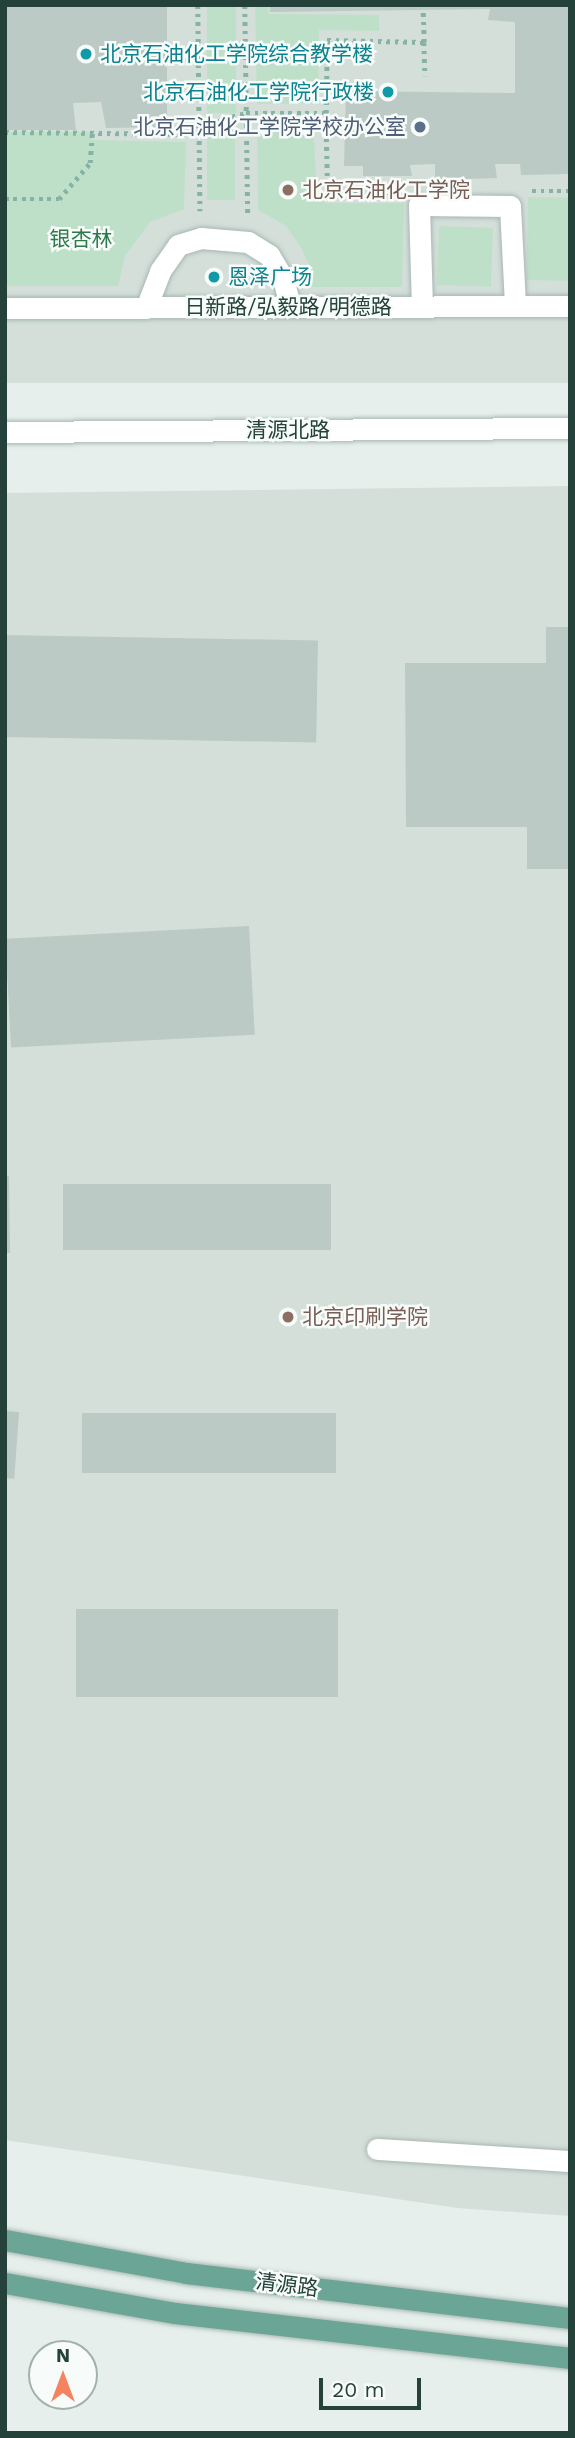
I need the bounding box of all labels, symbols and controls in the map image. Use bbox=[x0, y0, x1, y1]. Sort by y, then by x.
place label: 北京石油化工学院综合教学楼 bbox=[100, 41, 373, 67]
marker: 北京石油化工学院综合教学楼 bbox=[78, 46, 94, 62]
place label: 北京石油化工学院行政楼 bbox=[143, 79, 374, 105]
marker: 北京石油化工学院行政楼 bbox=[380, 84, 396, 100]
place label: 北京石油化工学院学校办公室 bbox=[133, 114, 406, 140]
marker: 北京石油化工学院学校办公室 bbox=[412, 119, 428, 135]
place label: 北京石油化工学院 bbox=[302, 177, 470, 203]
marker: 北京石油化工学院 bbox=[280, 182, 296, 198]
park label: 银杏林 bbox=[50, 226, 112, 252]
place label: 恩泽广场 bbox=[228, 264, 312, 290]
marker: 恩泽广场 bbox=[206, 269, 222, 285]
street label: 日新路/弘毅路/明德路 bbox=[184, 294, 392, 320]
street label: 清源北路 bbox=[246, 417, 330, 443]
place label: 北京印刷学院 bbox=[302, 1304, 428, 1330]
marker: 北京印刷学院 bbox=[280, 1309, 296, 1325]
street label: 清源路 bbox=[254, 2269, 320, 2301]
north arrow bbox=[28, 2340, 98, 2410]
text: N bbox=[56, 2344, 70, 2367]
scale bar bbox=[323, 2364, 424, 2408]
text: 20 m bbox=[332, 2377, 384, 2402]

